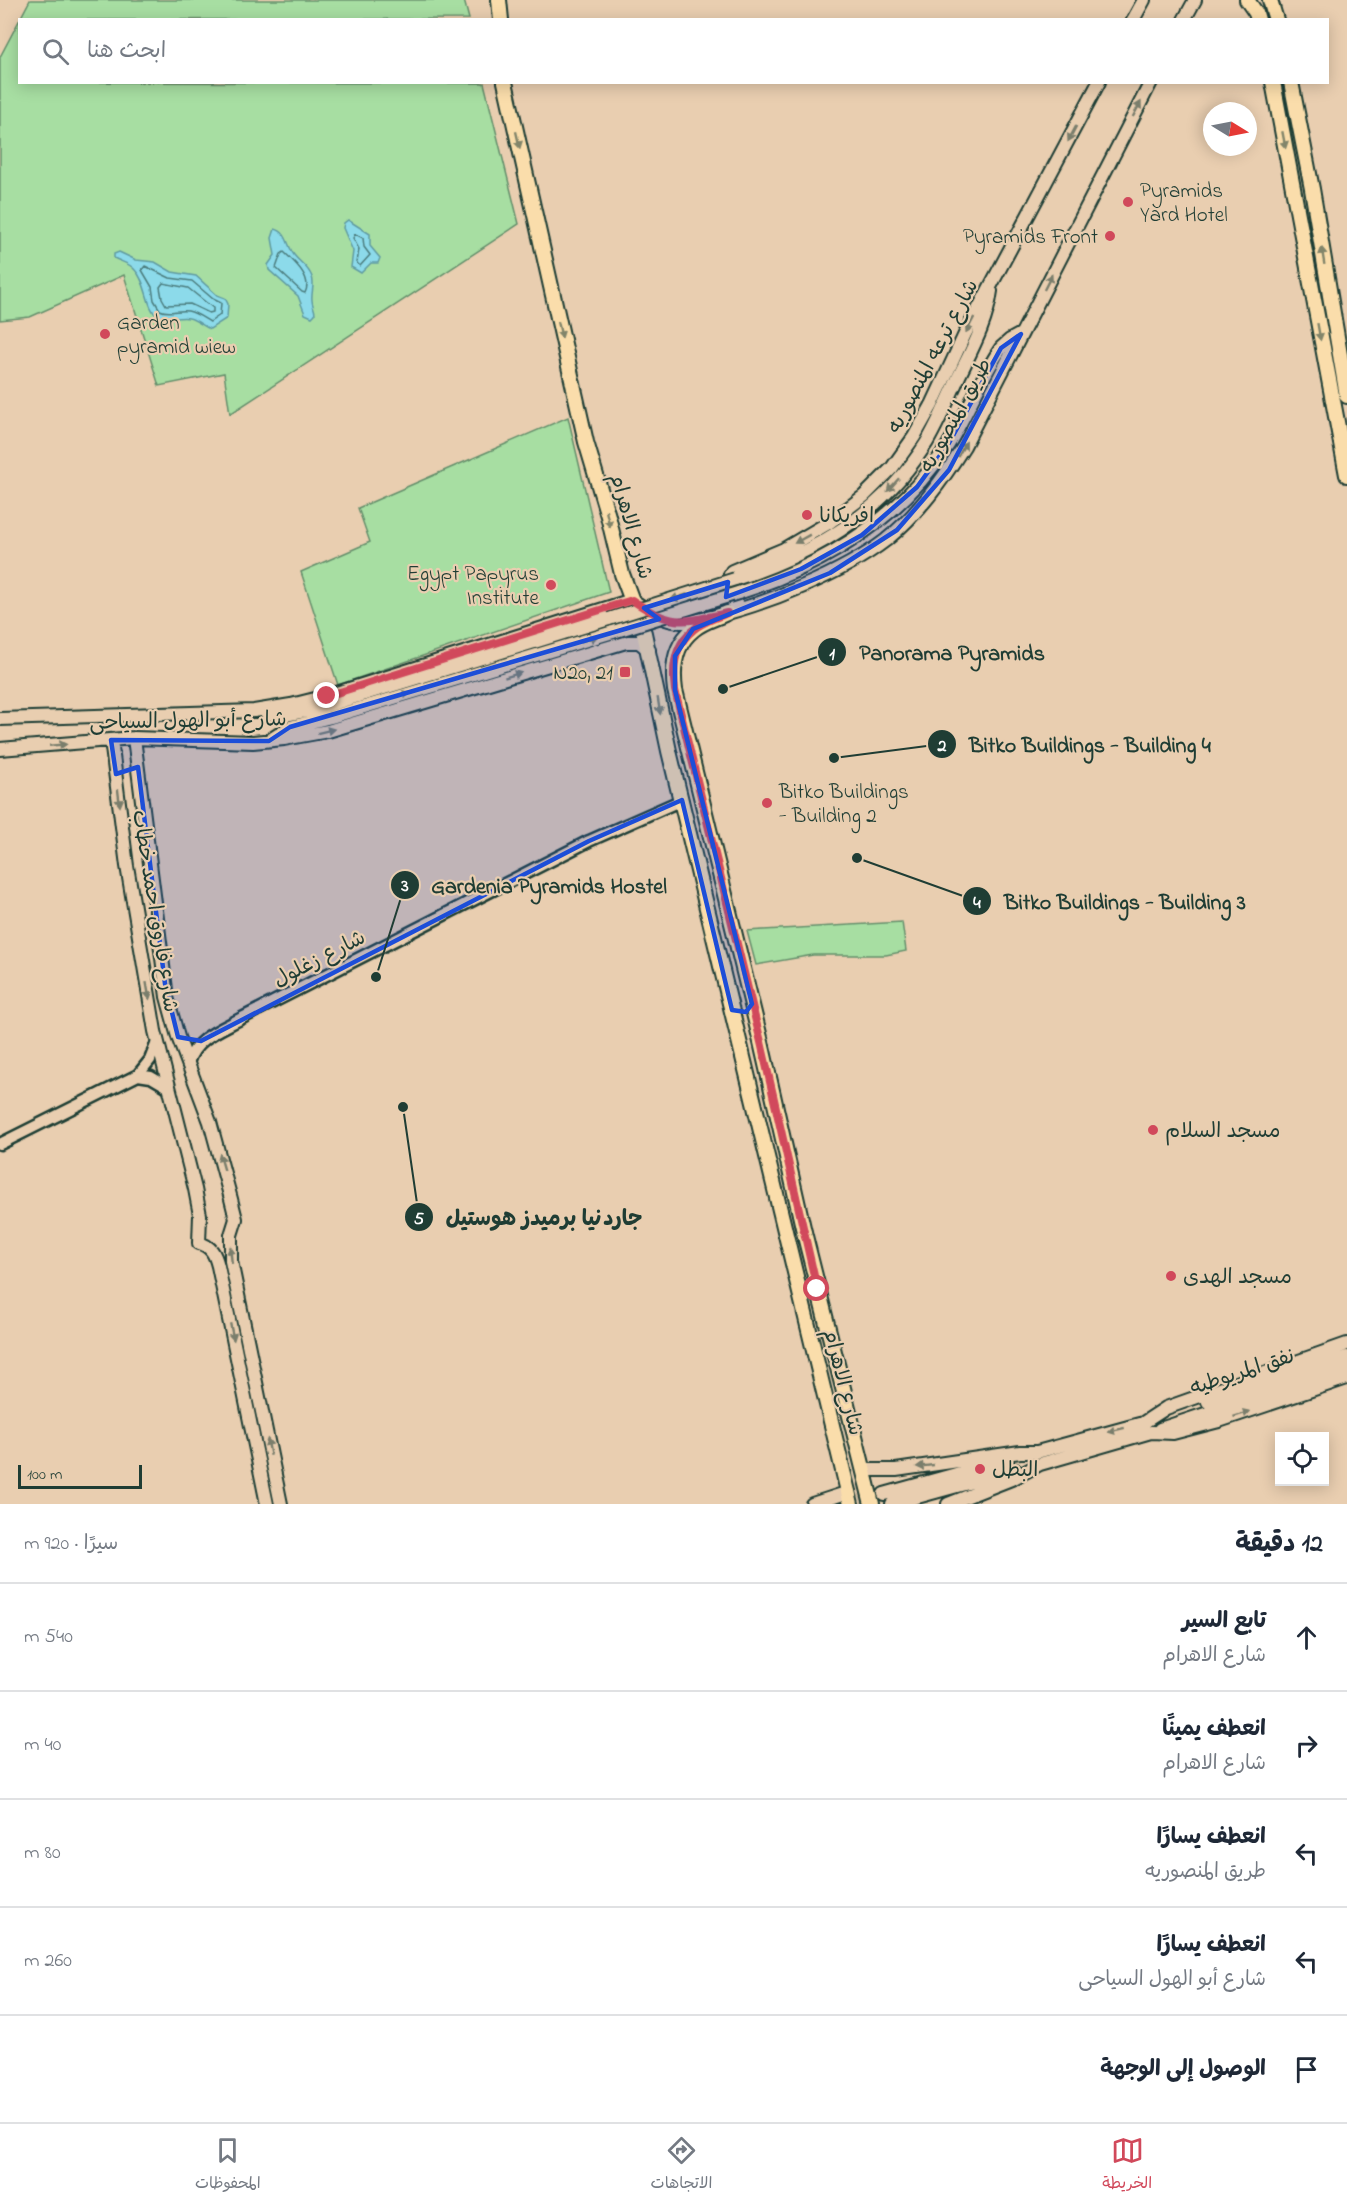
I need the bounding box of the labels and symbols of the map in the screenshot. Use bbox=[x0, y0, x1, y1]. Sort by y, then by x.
one-way arrow bbox=[1132, 100, 1142, 117]
north arrow bbox=[1203, 102, 1257, 156]
one-way arrow bbox=[1067, 126, 1077, 143]
one-way arrow bbox=[513, 130, 523, 149]
one-way arrow bbox=[1280, 131, 1289, 150]
place label: Pyramids Yard Hotel bbox=[1140, 177, 1228, 231]
marker: Pyramids Yard Hotel bbox=[1121, 195, 1135, 209]
place label: Pyramids Front bbox=[963, 223, 1098, 255]
marker: Pyramids Front bbox=[1103, 229, 1117, 243]
one-way arrow bbox=[1318, 246, 1327, 265]
one-way arrow bbox=[1043, 274, 1053, 291]
street label: شارع ترعه المنصوريه bbox=[880, 275, 987, 439]
place label: Garden pyramid wiew bbox=[117, 309, 236, 365]
one-way arrow bbox=[965, 316, 975, 333]
one-way arrow bbox=[556, 321, 566, 339]
one-way arrow bbox=[1315, 322, 1324, 341]
marker: Garden pyramid wiew bbox=[98, 327, 112, 341]
street label: طريق المنصوريه bbox=[913, 353, 1001, 479]
one-way arrow bbox=[957, 440, 967, 457]
street label: شارع الاهرام bbox=[601, 470, 660, 583]
one-way arrow bbox=[887, 477, 900, 492]
place label: افريكانا bbox=[819, 502, 874, 532]
marker: افريكانا bbox=[800, 508, 814, 522]
one-way arrow bbox=[604, 510, 613, 528]
one-way arrow bbox=[793, 534, 810, 544]
place label: Egypt Papyrus Institute bbox=[407, 560, 540, 614]
marker: Egypt Papyrus Institute bbox=[544, 578, 558, 592]
one-way arrow bbox=[670, 593, 688, 602]
callout: Panorama Pyramids bbox=[817, 632, 1057, 672]
one-way arrow bbox=[580, 634, 598, 644]
text: Panorama Pyramids bbox=[859, 639, 1045, 672]
text: 1 bbox=[829, 642, 835, 668]
place label: N20, 21 bbox=[553, 659, 613, 689]
marker: N20, 21 bbox=[618, 665, 632, 679]
one-way arrow bbox=[504, 669, 522, 679]
route end bbox=[313, 682, 339, 708]
one-way arrow bbox=[393, 690, 411, 699]
one-way arrow bbox=[655, 697, 664, 716]
street label: شارع أبو الهول السياحى bbox=[89, 705, 287, 739]
callout: Bitko Buildings - Building 4 bbox=[927, 724, 1223, 764]
one-way arrow bbox=[317, 725, 335, 735]
text: Bitko Buildings - Building 4 bbox=[968, 731, 1212, 764]
text: 2 bbox=[937, 734, 947, 760]
one-way arrow bbox=[49, 740, 68, 750]
place label: Bitko Buildings - Building 2 bbox=[778, 778, 909, 834]
one-way arrow bbox=[114, 789, 123, 808]
marker: Bitko Buildings - Building 2 bbox=[760, 796, 774, 810]
street label: شارع فاروق احمد خطاب bbox=[123, 808, 185, 1015]
callout: Gardenia Pyramids Hostel bbox=[390, 865, 679, 905]
text: Gardenia Pyramids Hostel bbox=[431, 872, 667, 905]
text: 3 bbox=[400, 874, 409, 900]
callout: Bitko Buildings - Building 3 bbox=[962, 881, 1257, 921]
text: Bitko Buildings - Building 3 bbox=[1003, 888, 1246, 921]
text: 4 bbox=[973, 891, 981, 917]
street label: شارع زغلول bbox=[268, 924, 371, 996]
one-way arrow bbox=[144, 981, 153, 1000]
place label: مسجد السلام bbox=[1165, 1117, 1280, 1147]
marker: مسجد السلام bbox=[1146, 1123, 1160, 1137]
one-way arrow bbox=[217, 1153, 226, 1171]
callout: جاردنيا برميدز هوستيل bbox=[404, 1197, 655, 1237]
text: جاردنيا برميدز هوستيل bbox=[445, 1204, 643, 1236]
text: 5 bbox=[414, 1207, 425, 1233]
one-way arrow bbox=[226, 1246, 236, 1265]
place label: مسجد الهدى bbox=[1183, 1263, 1292, 1293]
marker: مسجد الهدى bbox=[1164, 1269, 1178, 1283]
route start bbox=[803, 1275, 829, 1301]
one-way arrow bbox=[228, 1323, 237, 1342]
street label: شارع الاهرام bbox=[814, 1326, 870, 1439]
street label: نفق المريوطيه bbox=[1186, 1342, 1299, 1404]
one-way arrow bbox=[1234, 1408, 1252, 1418]
one-way arrow bbox=[1107, 1425, 1125, 1435]
one-way arrow bbox=[264, 1437, 273, 1456]
place label: البطل bbox=[992, 1456, 1038, 1486]
scale bar bbox=[18, 1462, 142, 1490]
one-way arrow bbox=[916, 1462, 935, 1471]
marker: البطل bbox=[973, 1462, 987, 1476]

